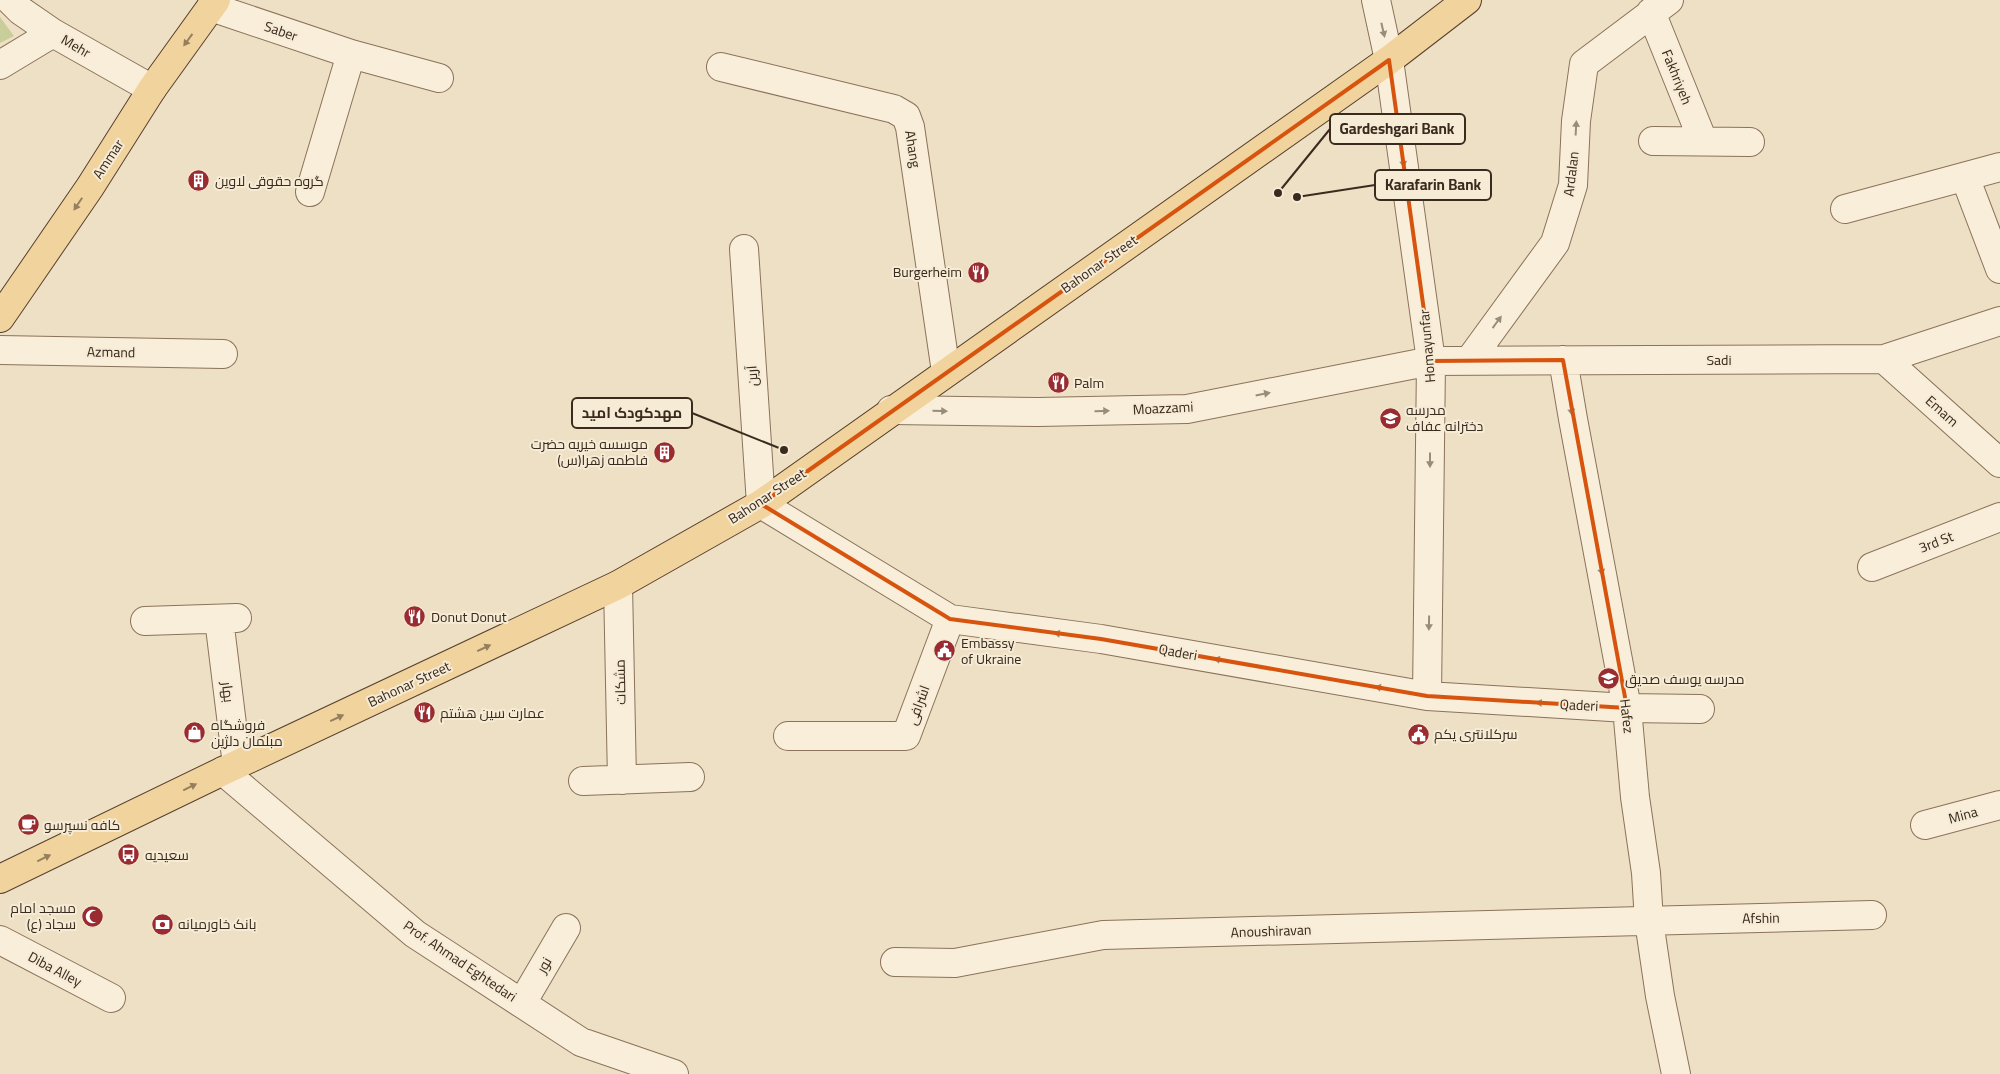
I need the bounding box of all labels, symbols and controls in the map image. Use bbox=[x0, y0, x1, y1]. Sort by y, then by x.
street label: Saber bbox=[261, 13, 301, 49]
one-way arrow bbox=[1379, 22, 1387, 37]
street label: Mehr bbox=[56, 27, 96, 65]
one-way arrow bbox=[183, 33, 193, 46]
street label: Fakhriyeh bbox=[1654, 45, 1700, 109]
callout: Gardeshgari Bank bbox=[1330, 114, 1465, 144]
text: Gardeshgari Bank bbox=[1340, 114, 1455, 143]
one-way arrow bbox=[1572, 120, 1580, 136]
street label: Ahang bbox=[897, 128, 929, 170]
street label: Ammar bbox=[85, 134, 131, 184]
street label: Ardalan bbox=[1555, 150, 1587, 198]
one-way arrow bbox=[1399, 152, 1407, 168]
place label: گروه حقوقی لاوین bbox=[215, 168, 324, 194]
building icon: گروه حقوقی لاوین bbox=[187, 169, 211, 193]
callout: Karafarin Bank bbox=[1375, 170, 1491, 200]
text: Karafarin Bank bbox=[1385, 170, 1481, 199]
one-way arrow bbox=[73, 197, 83, 211]
street label: Bahonar Street bbox=[1055, 228, 1143, 300]
place label: Burgerheim bbox=[893, 259, 962, 285]
restaurant icon: Burgerheim bbox=[966, 260, 990, 284]
street label: Homayunfar bbox=[1411, 308, 1443, 384]
one-way arrow bbox=[1492, 316, 1503, 329]
street label: Azmand bbox=[87, 339, 135, 365]
street label: Sadi bbox=[1706, 347, 1732, 373]
street label: آرین bbox=[738, 364, 766, 387]
place label: Palm bbox=[1074, 370, 1104, 396]
restaurant icon: Palm bbox=[1046, 371, 1070, 395]
street label: Emam bbox=[1919, 389, 1965, 433]
one-way arrow bbox=[1256, 390, 1272, 398]
street label: Moazzami bbox=[1132, 393, 1194, 423]
place label: مدرسه دخترانه عفاف bbox=[1406, 397, 1483, 439]
callout: مهدکودک امید bbox=[572, 398, 692, 428]
text: مهدکودک امید bbox=[582, 398, 682, 427]
one-way arrow bbox=[1567, 400, 1575, 416]
one-way arrow bbox=[1094, 406, 1110, 414]
school or university icon: مدرسه دخترانه عفاف bbox=[1378, 406, 1402, 430]
one-way arrow bbox=[932, 407, 948, 415]
place label: موسسه خیریه حضرت فاطمه زهرا(س) bbox=[531, 431, 648, 473]
building icon: موسسه خیریه حضرت فاطمه زهرا(س) bbox=[652, 440, 676, 464]
one-way arrow bbox=[1426, 453, 1434, 469]
street label: Bahonar Street bbox=[723, 461, 812, 531]
street label: 3rd St bbox=[1915, 523, 1957, 560]
one-way arrow bbox=[1597, 560, 1605, 576]
place label: Donut Donut bbox=[431, 604, 507, 630]
restaurant icon: Donut Donut bbox=[403, 605, 427, 629]
one-way arrow bbox=[1424, 615, 1432, 631]
one-way arrow bbox=[1053, 629, 1069, 637]
place label: Embassy of Ukraine bbox=[961, 630, 1021, 672]
street label: Qaderi bbox=[1157, 636, 1199, 668]
public building icon: Embassy of Ukraine bbox=[933, 639, 957, 663]
one-way arrow bbox=[477, 644, 491, 652]
street label: Bahonar Street bbox=[363, 653, 455, 715]
one-way arrow bbox=[1213, 655, 1229, 663]
street label: مشکات bbox=[607, 659, 633, 705]
place label: مدرسه یوسف صدیق bbox=[1625, 666, 1744, 692]
school or university icon: مدرسه یوسف صدیق bbox=[1597, 667, 1621, 691]
street label: بهار bbox=[214, 679, 242, 704]
street label: اشرافی bbox=[899, 681, 937, 729]
one-way arrow bbox=[1373, 683, 1389, 691]
street label: Qaderi bbox=[1559, 691, 1599, 719]
street label: Hafez bbox=[1612, 697, 1642, 735]
one-way arrow bbox=[1535, 698, 1551, 706]
place label: عمارت سین هشتم bbox=[440, 700, 545, 726]
restaurant icon: عمارت سین هشتم bbox=[412, 701, 436, 725]
place label: فروشگاه مبلمان دلژین bbox=[211, 712, 283, 754]
one-way arrow bbox=[330, 713, 344, 721]
shop icon: فروشگاه مبلمان دلژین bbox=[183, 721, 207, 745]
place label: سرکلانتری یکم bbox=[1434, 721, 1518, 747]
public building icon: سرکلانتری یکم bbox=[1406, 722, 1430, 746]
one-way arrow bbox=[183, 783, 197, 791]
street label: Mina bbox=[1945, 799, 1981, 831]
place label: کافه نسپرسو bbox=[44, 812, 120, 838]
cafe icon: کافه نسپرسو bbox=[16, 813, 40, 837]
place label: سعیدیه bbox=[145, 842, 189, 868]
bus stop icon: سعیدیه bbox=[117, 843, 141, 867]
one-way arrow bbox=[37, 854, 51, 862]
place label: مسجد امام سجاد (ع) bbox=[10, 895, 76, 937]
mosque icon: مسجد امام سجاد (ع) bbox=[80, 904, 104, 928]
street label: Afshin bbox=[1742, 905, 1780, 931]
place label: بانک خاورمیانه bbox=[178, 911, 256, 937]
bank icon: بانک خاورمیانه bbox=[150, 912, 174, 936]
street label: Prof. Ahmad Eghtedari bbox=[398, 913, 522, 1009]
street label: Anoushiravan bbox=[1230, 917, 1312, 945]
street label: Diba Alley bbox=[23, 944, 87, 994]
street label: نور bbox=[528, 952, 559, 979]

